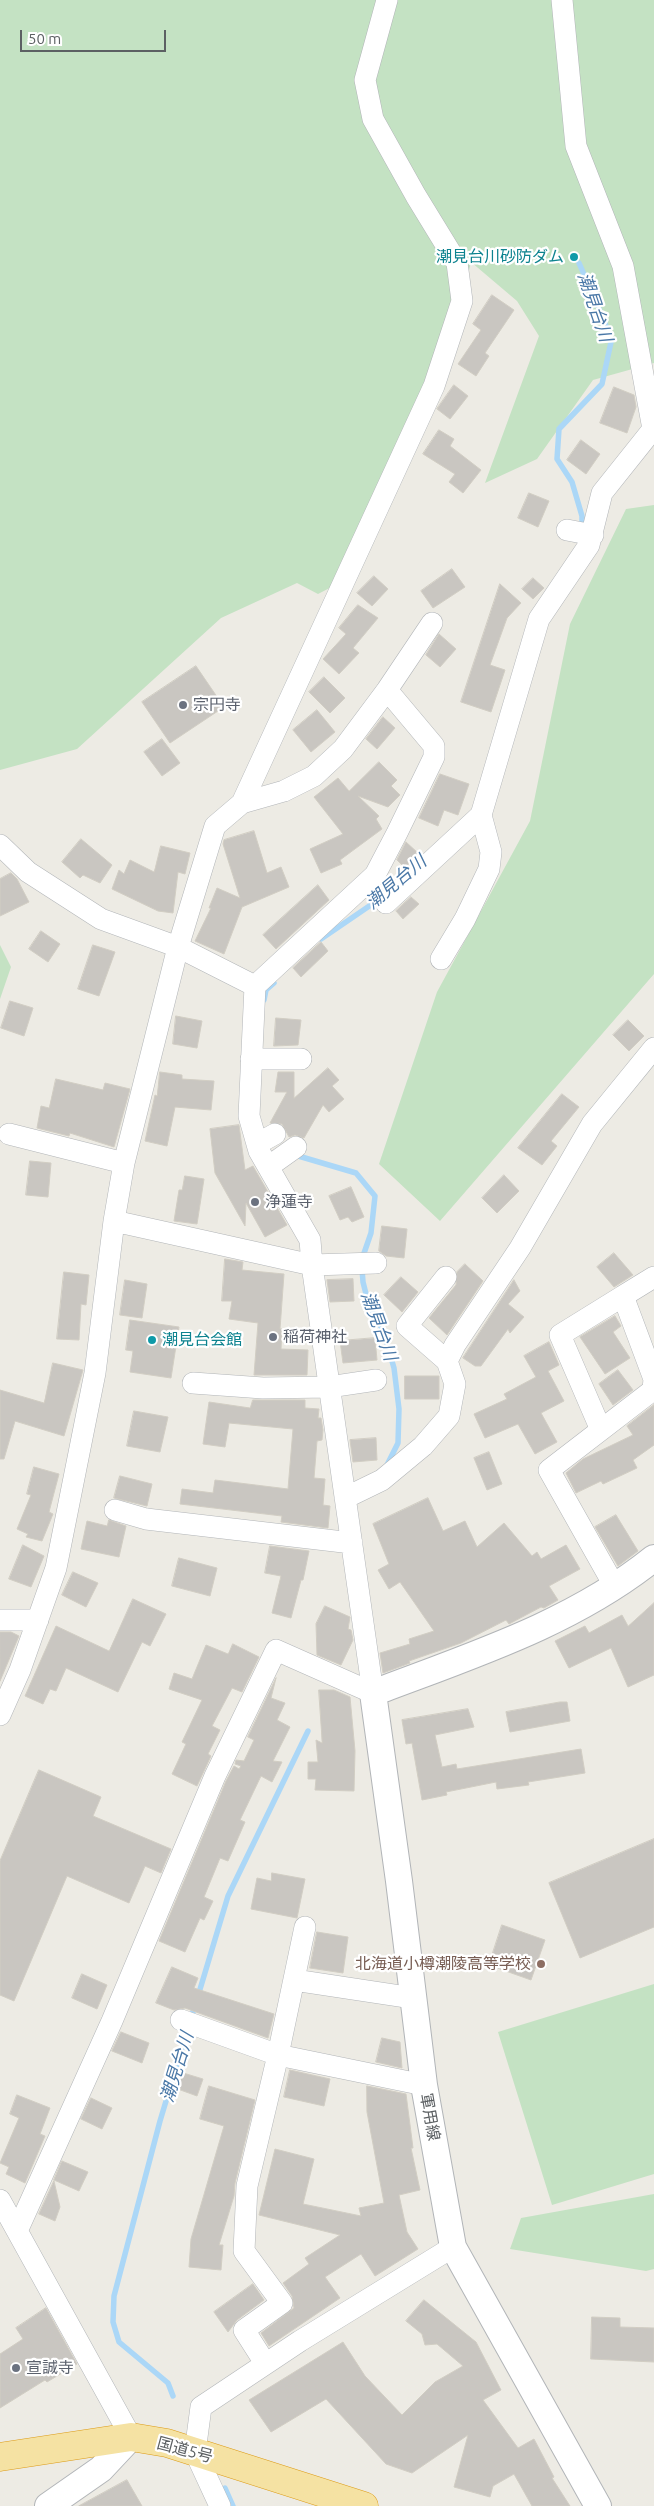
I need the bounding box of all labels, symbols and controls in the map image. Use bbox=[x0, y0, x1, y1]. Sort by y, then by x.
scale bar bbox=[22, 20, 169, 52]
text: 50 m bbox=[28, 30, 61, 47]
place label: 潮見台川砂防ダム bbox=[436, 247, 564, 267]
marker: 潮見台川砂防ダム bbox=[568, 251, 580, 263]
water label: 潮見台川 bbox=[573, 269, 617, 345]
place label: 宗円寺 bbox=[193, 695, 241, 715]
marker: 宗円寺 bbox=[177, 699, 189, 711]
water label: 潮見台川 bbox=[361, 851, 431, 913]
place label: 浄蓮寺 bbox=[265, 1192, 313, 1212]
marker: 浄蓮寺 bbox=[249, 1196, 261, 1208]
water label: 潮見台川 bbox=[357, 1288, 401, 1364]
place label: 稲荷神社 bbox=[283, 1327, 347, 1347]
place label: 潮見台会館 bbox=[162, 1330, 242, 1350]
marker: 稲荷神社 bbox=[267, 1331, 279, 1343]
marker: 潮見台会館 bbox=[146, 1334, 158, 1346]
place label: 北海道小樽潮陵高等学校 bbox=[355, 1954, 531, 1974]
marker: 北海道小樽潮陵高等学校 bbox=[535, 1958, 547, 1970]
water label: 潮見台川 bbox=[156, 2029, 198, 2105]
street label: 軍用線 bbox=[416, 2092, 444, 2142]
place label: 宣誠寺 bbox=[26, 2358, 74, 2378]
marker: 宣誠寺 bbox=[10, 2362, 22, 2374]
street label: 国道5号 bbox=[155, 2433, 215, 2467]

